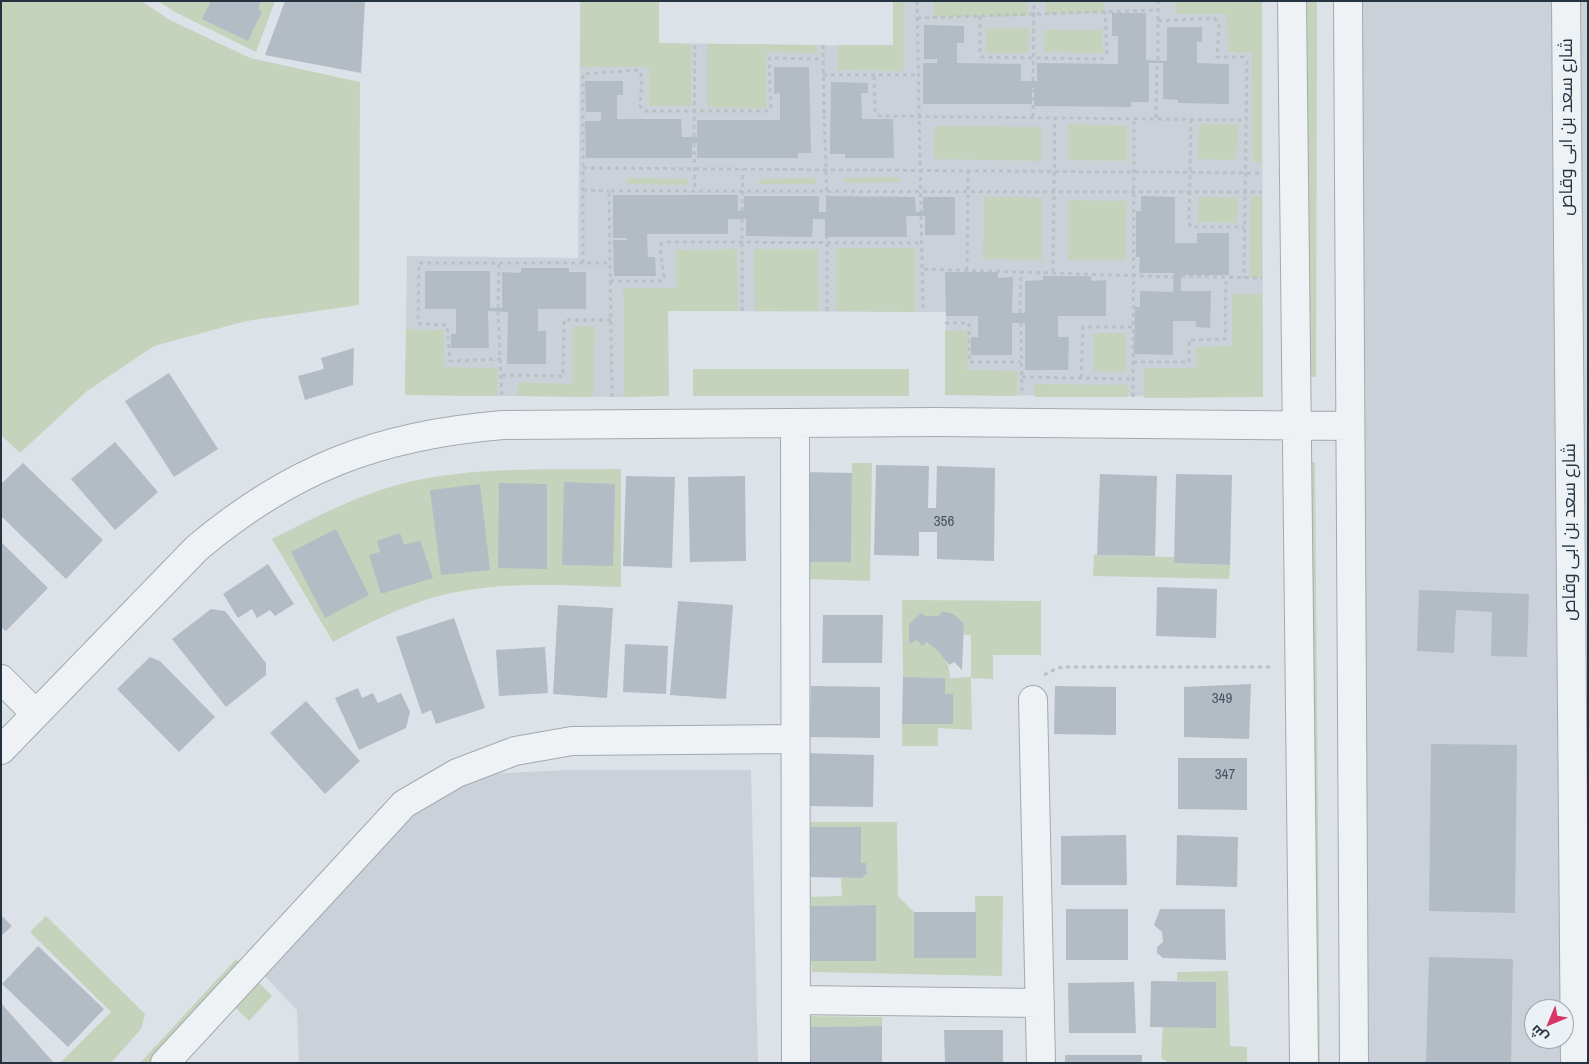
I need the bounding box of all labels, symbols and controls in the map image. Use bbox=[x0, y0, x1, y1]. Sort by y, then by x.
street label: شارع سعد بن ابى وقاص bbox=[1556, 38, 1578, 216]
street label: شارع سعد بن ابى وقاص bbox=[1559, 443, 1581, 621]
house number: 356 bbox=[934, 513, 954, 531]
house number: 349 bbox=[1212, 690, 1232, 708]
house number: 347 bbox=[1215, 766, 1235, 784]
north arrow bbox=[1524, 999, 1574, 1049]
text: ش bbox=[1526, 1021, 1552, 1047]

